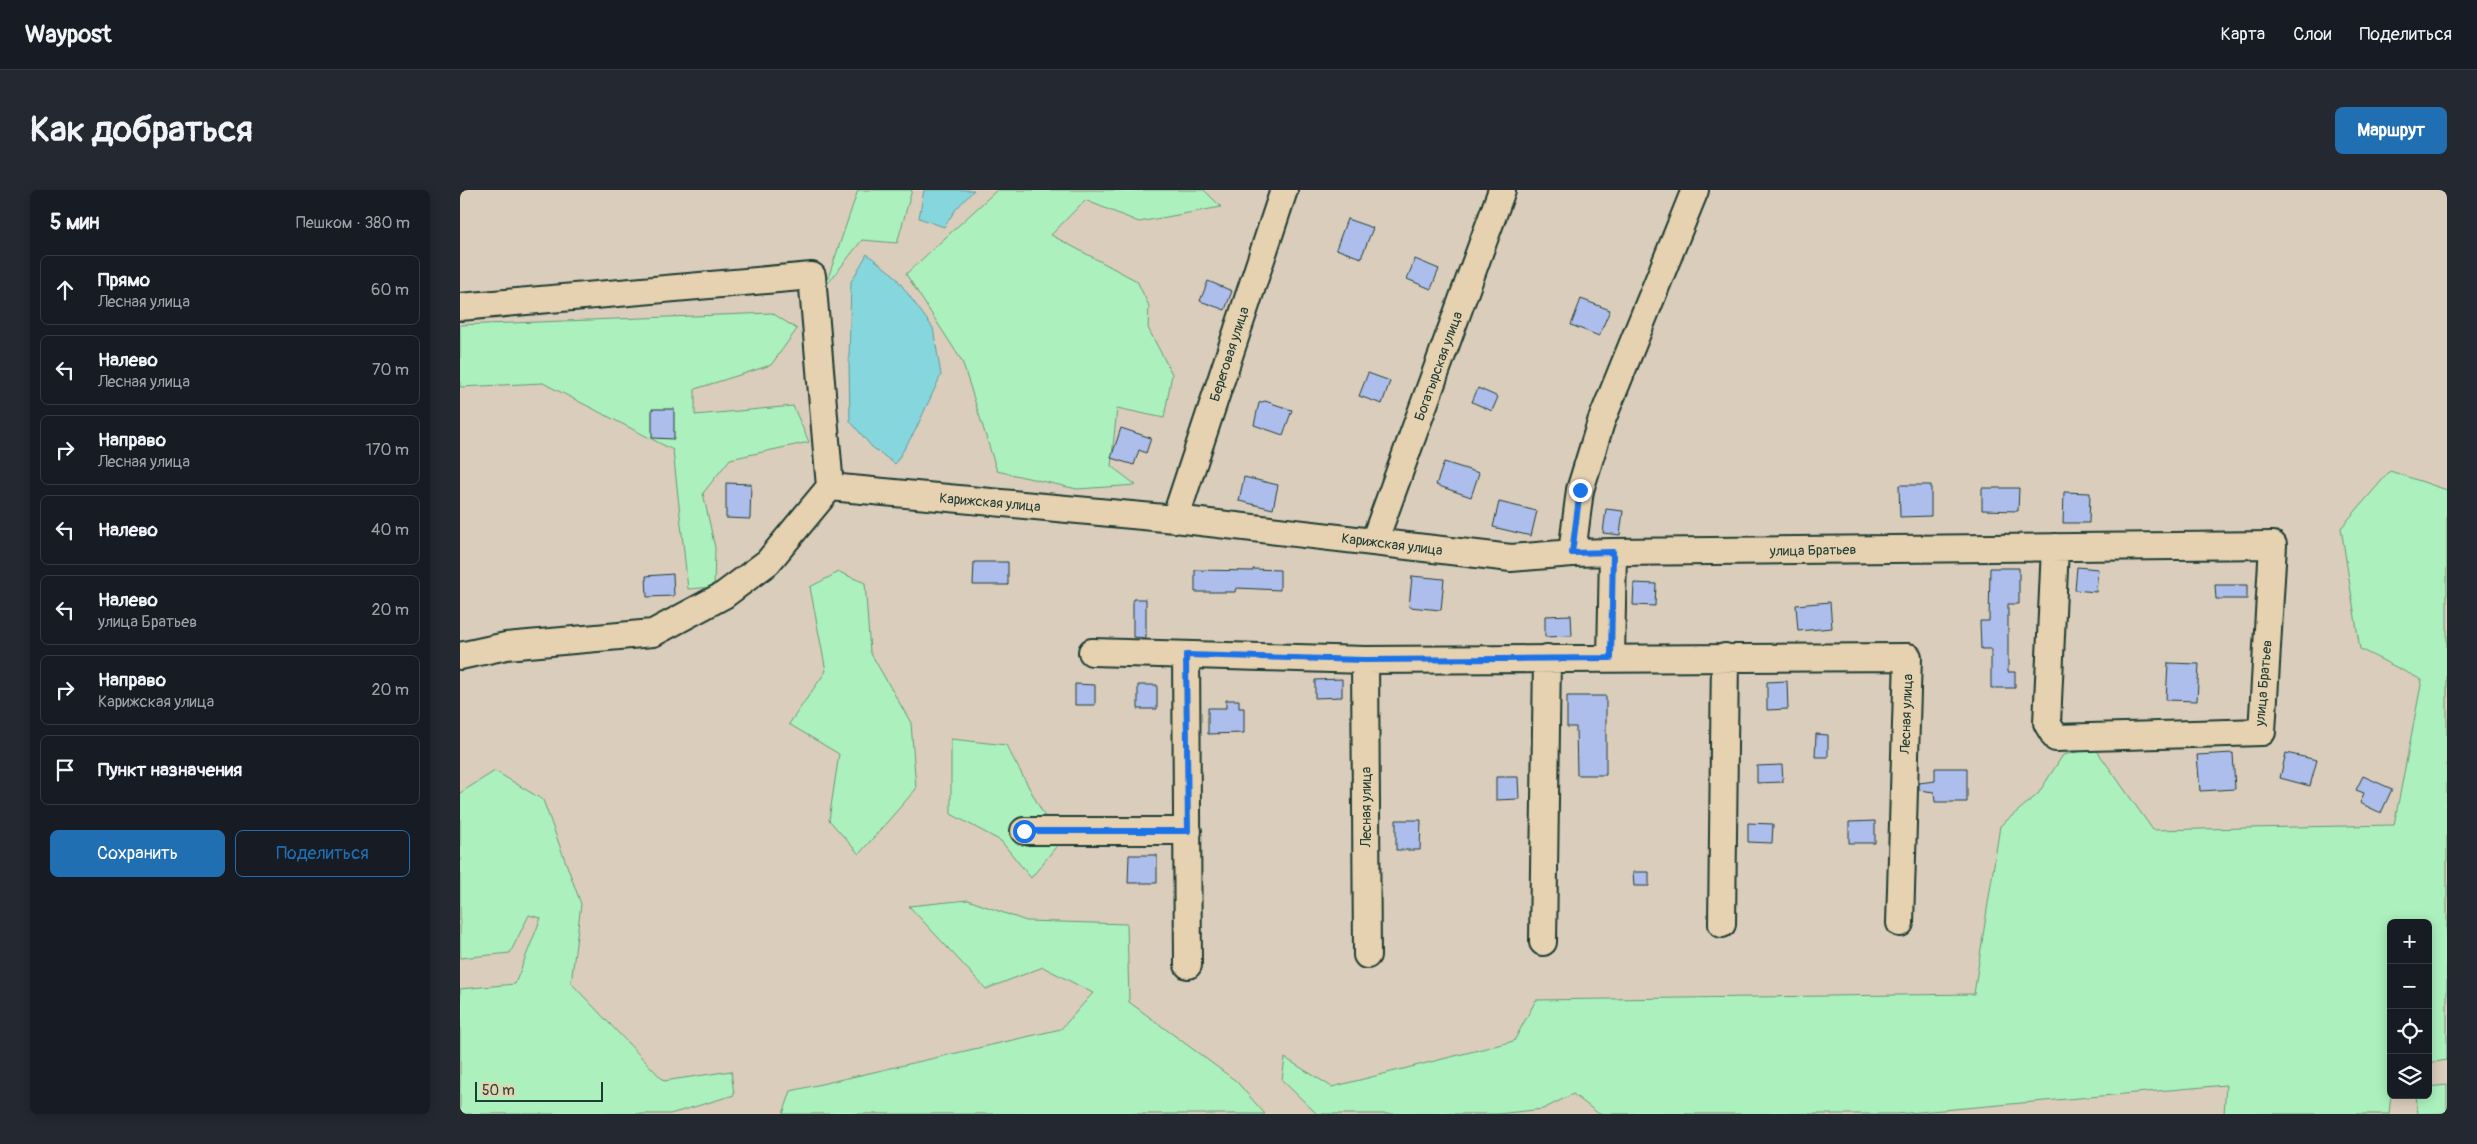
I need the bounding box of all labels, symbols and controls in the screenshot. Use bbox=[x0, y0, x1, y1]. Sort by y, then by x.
text: Waypost bbox=[25, 20, 112, 49]
text: Карта bbox=[2221, 23, 2265, 46]
text: Слои bbox=[2293, 23, 2331, 46]
text: Поделиться bbox=[2359, 23, 2452, 46]
button: Маршрут bbox=[2335, 107, 2447, 154]
text: Как добраться bbox=[30, 108, 253, 152]
text: 5 мин bbox=[50, 209, 100, 236]
text: Пешком · 380 m bbox=[296, 213, 410, 233]
text: Прямо bbox=[98, 268, 150, 292]
icon: ahead bbox=[51, 276, 79, 304]
text: 60 m bbox=[371, 280, 409, 300]
text: Лесная улица bbox=[98, 292, 190, 312]
street label: Береговая улица bbox=[1206, 304, 1253, 404]
street label: Богатырская улица bbox=[1411, 309, 1466, 423]
text: Налево bbox=[98, 348, 158, 372]
icon: left bbox=[51, 356, 79, 384]
text: 70 m bbox=[372, 360, 409, 380]
text: Лесная улица bbox=[98, 372, 190, 392]
text: Направо bbox=[98, 428, 166, 452]
icon: right bbox=[51, 436, 79, 464]
text: 170 m bbox=[366, 440, 409, 460]
text: Лесная улица bbox=[98, 452, 190, 472]
route end bbox=[1569, 479, 1592, 502]
street label: Карижская улица bbox=[939, 490, 1041, 515]
icon: left bbox=[51, 516, 79, 544]
text: Налево bbox=[98, 518, 158, 542]
text: 40 m bbox=[371, 520, 409, 540]
street label: Карижская улица bbox=[1340, 530, 1443, 559]
street label: улица Братьев bbox=[1769, 541, 1857, 560]
text: Налево bbox=[98, 588, 158, 612]
icon: left bbox=[51, 596, 79, 624]
text: 20 m bbox=[371, 600, 409, 620]
text: улица Братьев bbox=[98, 612, 197, 632]
street label: улица Братьев bbox=[2251, 639, 2276, 728]
text: Направо bbox=[98, 668, 166, 692]
street label: Лесная улица bbox=[1897, 674, 1916, 755]
icon: right bbox=[51, 676, 79, 704]
text: 20 m bbox=[371, 680, 409, 700]
text: Карижская улица bbox=[98, 692, 214, 712]
icon: arrive bbox=[51, 756, 79, 784]
text: Пункт назначения bbox=[98, 758, 242, 782]
street label: Лесная улица bbox=[1358, 767, 1375, 848]
route start bbox=[1013, 820, 1036, 843]
button: Сохранить bbox=[50, 830, 225, 877]
button: Поделиться bbox=[235, 830, 410, 877]
map controls bbox=[2387, 919, 2432, 1099]
button: + bbox=[2387, 919, 2432, 964]
button: − bbox=[2387, 964, 2432, 1009]
button: locate bbox=[2387, 1009, 2432, 1054]
button: layers bbox=[2387, 1054, 2432, 1099]
scale bar bbox=[475, 1079, 602, 1102]
text: 50 m bbox=[482, 1082, 515, 1099]

